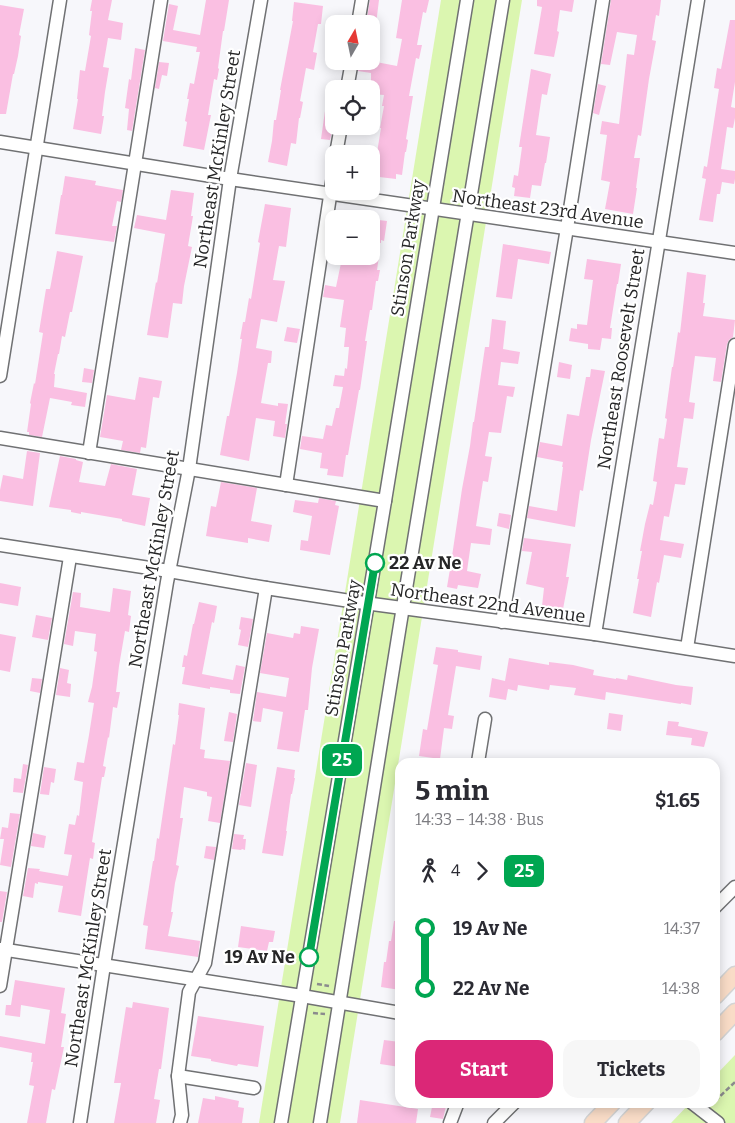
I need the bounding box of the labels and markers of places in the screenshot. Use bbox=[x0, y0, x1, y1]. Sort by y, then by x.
place label: 22 Av Ne bbox=[389, 552, 461, 574]
marker: 22 Av Ne bbox=[365, 553, 385, 573]
place label: 19 Av Ne bbox=[225, 946, 295, 968]
marker: 19 Av Ne bbox=[299, 947, 319, 967]

